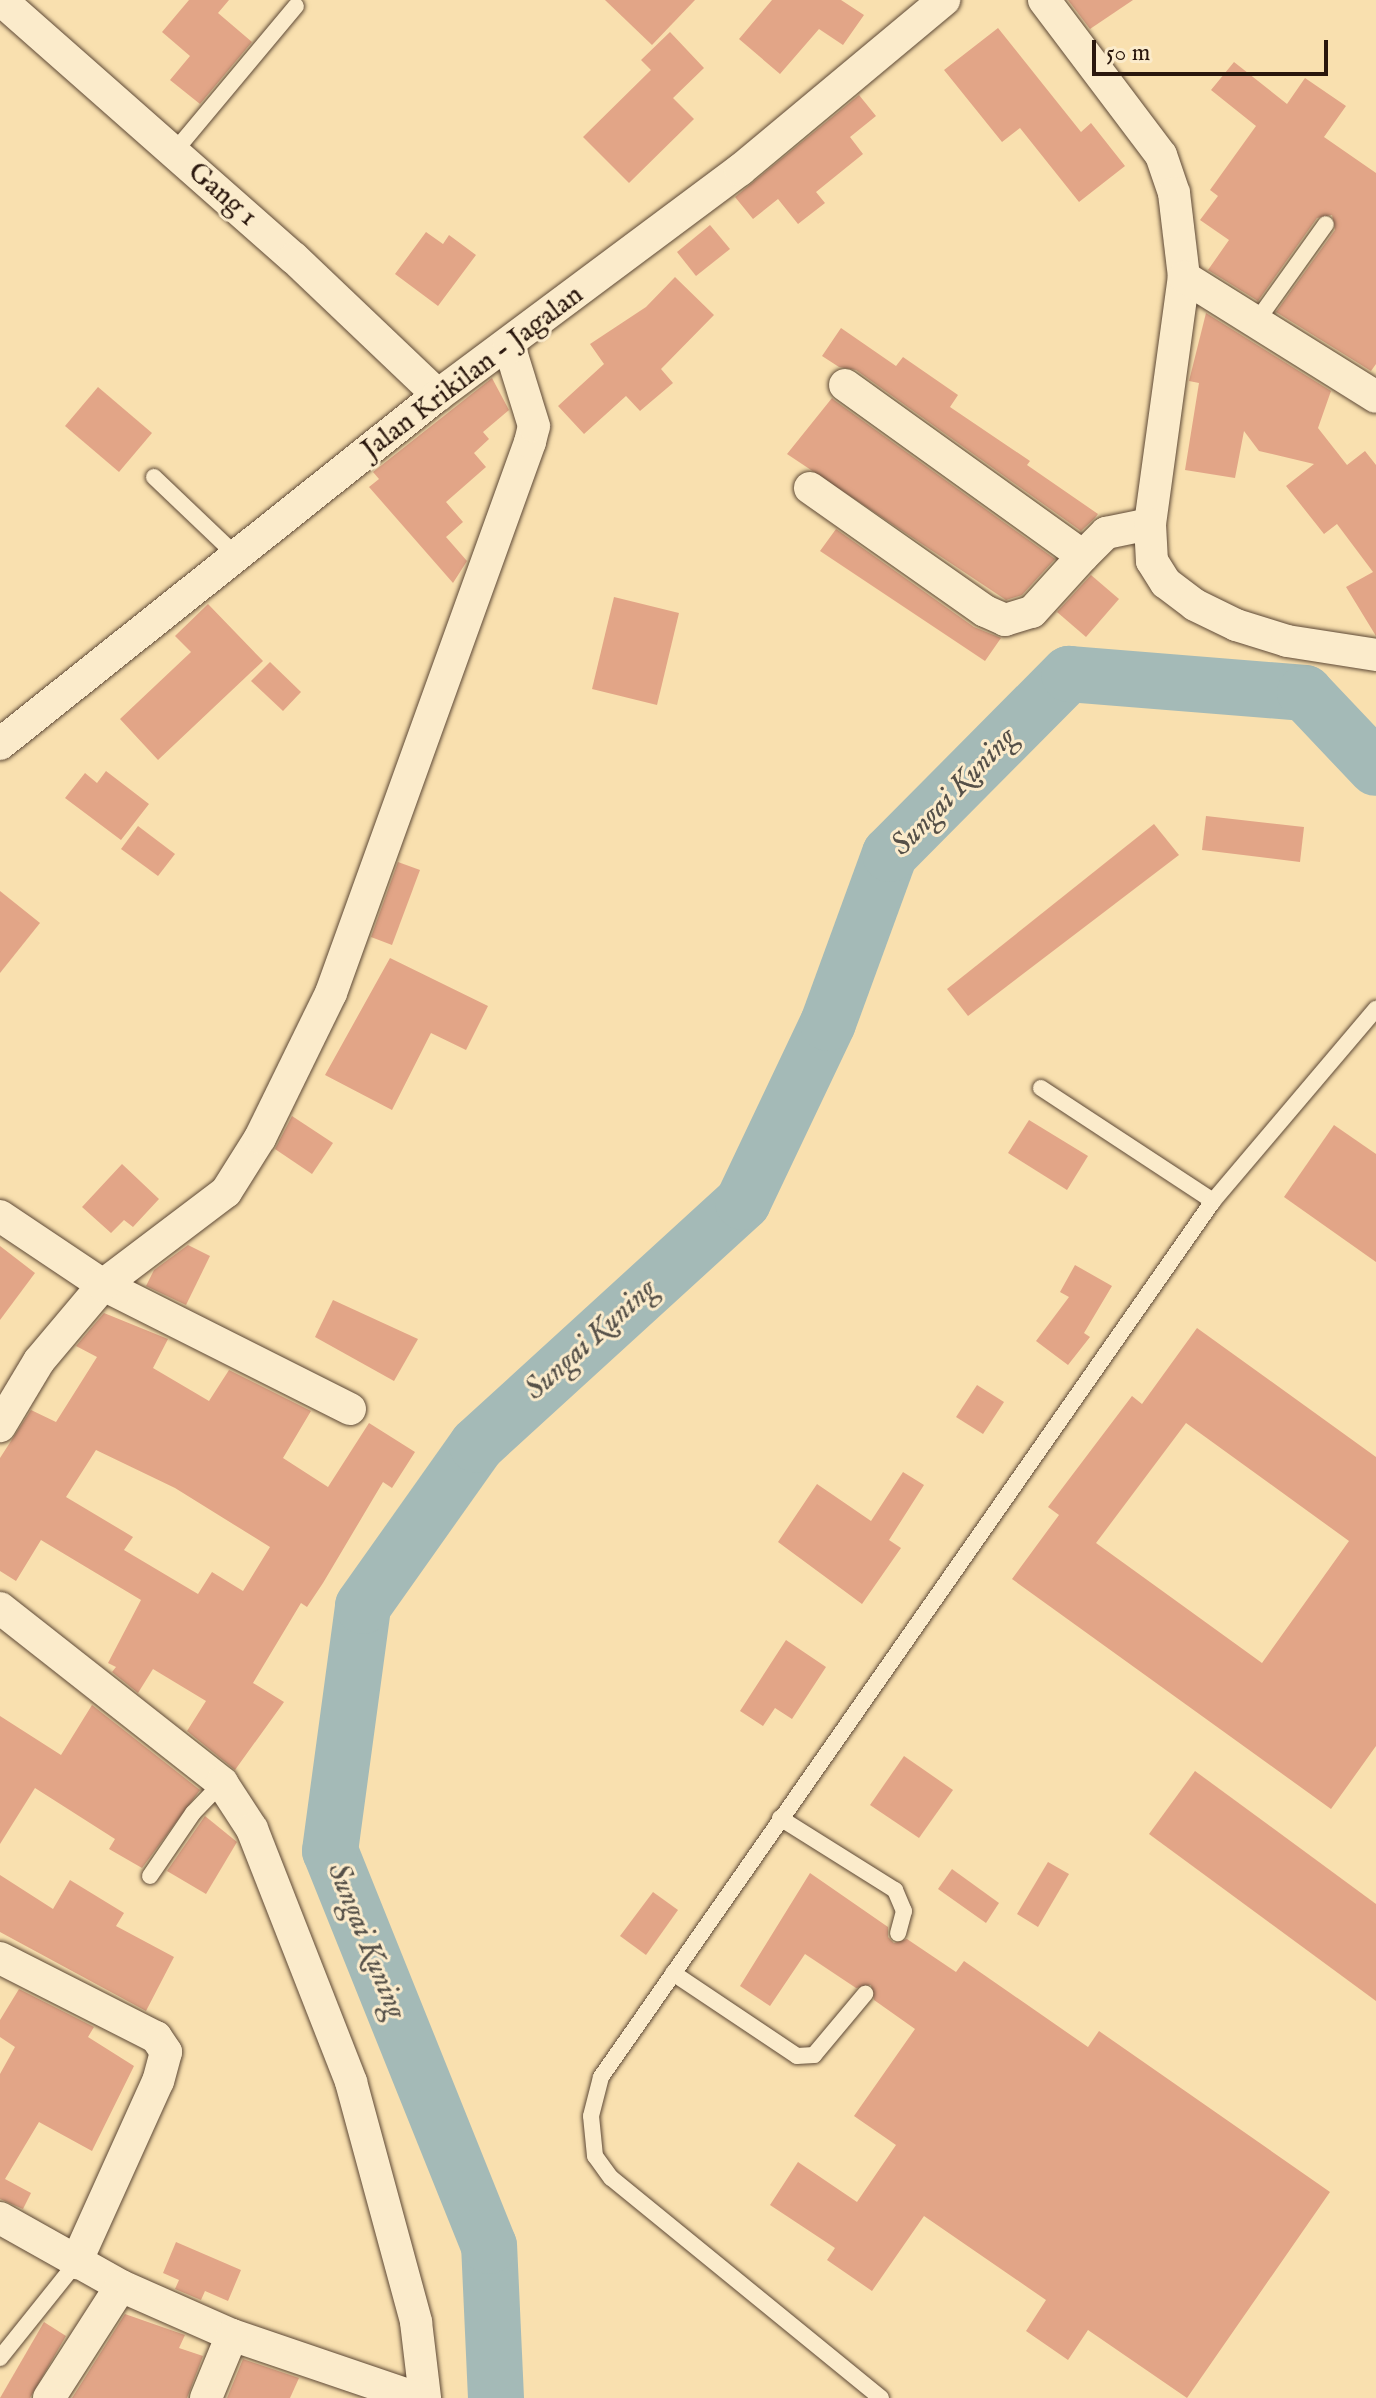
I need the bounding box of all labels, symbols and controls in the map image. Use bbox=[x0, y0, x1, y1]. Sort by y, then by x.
scale bar bbox=[1096, 24, 1332, 74]
text: 50 m bbox=[1106, 38, 1150, 69]
street label: Gang 1 bbox=[180, 156, 264, 234]
street label: Jalan Krikilan - Jagalan bbox=[356, 279, 590, 467]
water label: Sungai Kuning bbox=[884, 720, 1024, 864]
water label: Sungai Kuning bbox=[518, 1272, 664, 1408]
water label: Sungai Kuning bbox=[319, 1858, 413, 2024]

